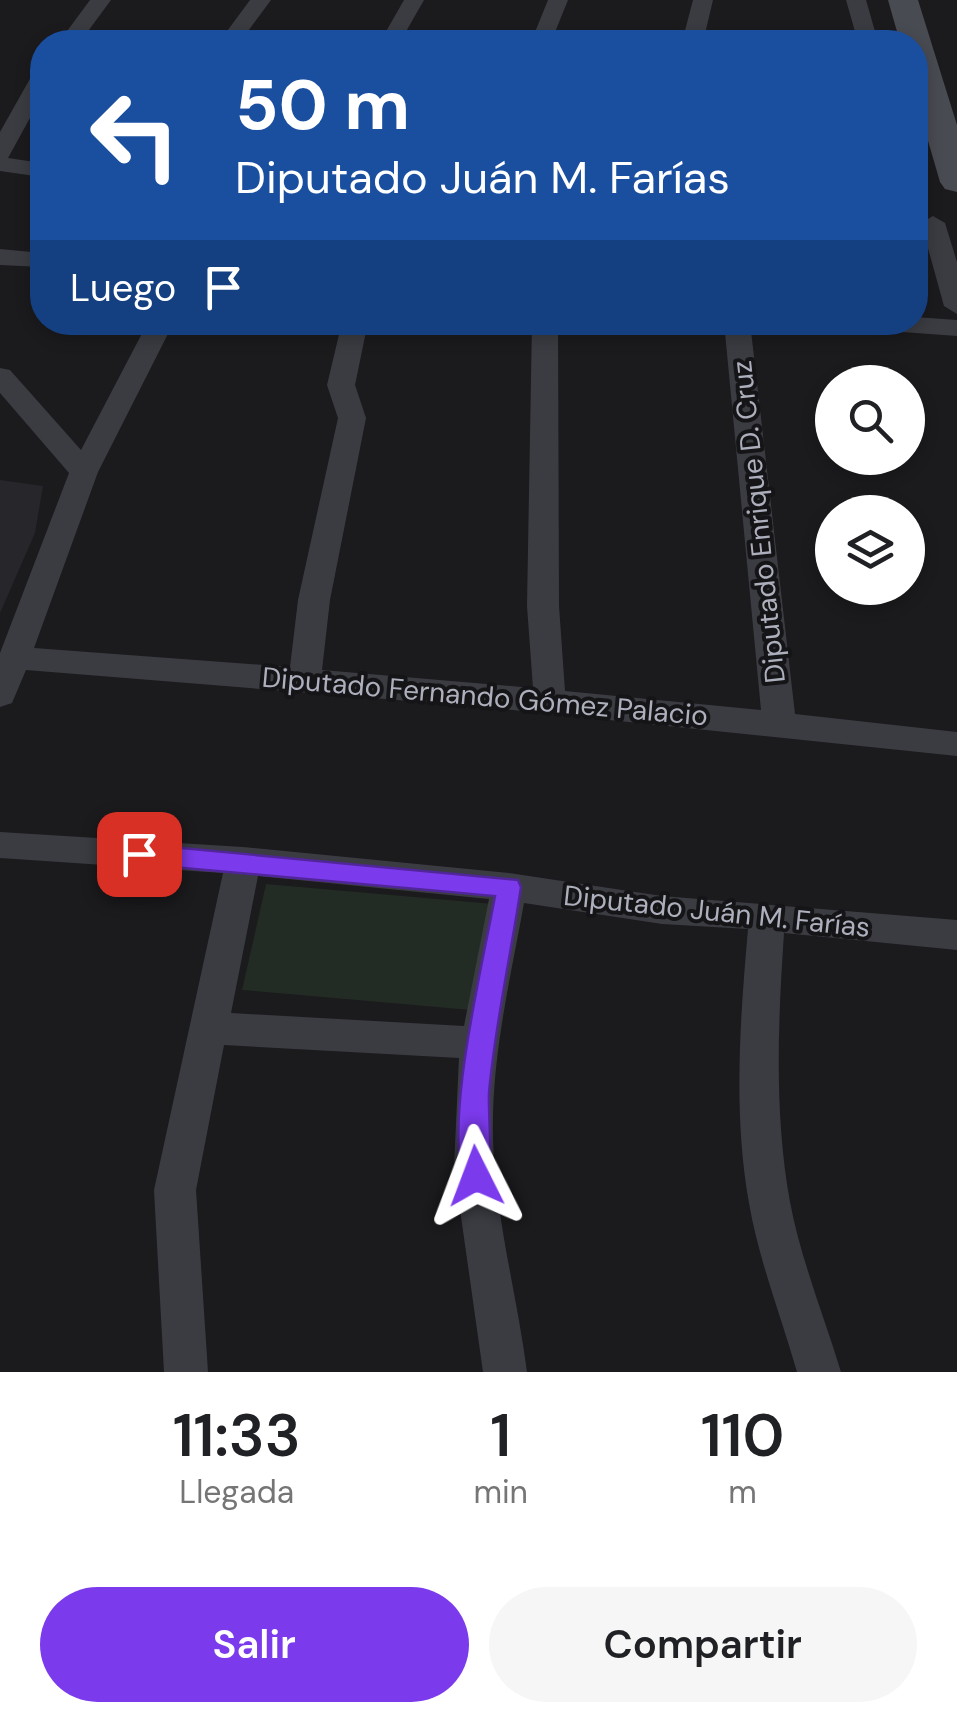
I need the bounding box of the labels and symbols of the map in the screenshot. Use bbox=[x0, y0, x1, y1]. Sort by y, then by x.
street label: Diputado Enrique D. Cruz bbox=[723, 359, 794, 685]
street label: Diputado Fernando Gómez Palacio bbox=[260, 659, 710, 734]
pin bbox=[97, 812, 182, 897]
street label: Diputado Juán M. Farías bbox=[562, 877, 872, 946]
position arrow bbox=[424, 1124, 528, 1228]

